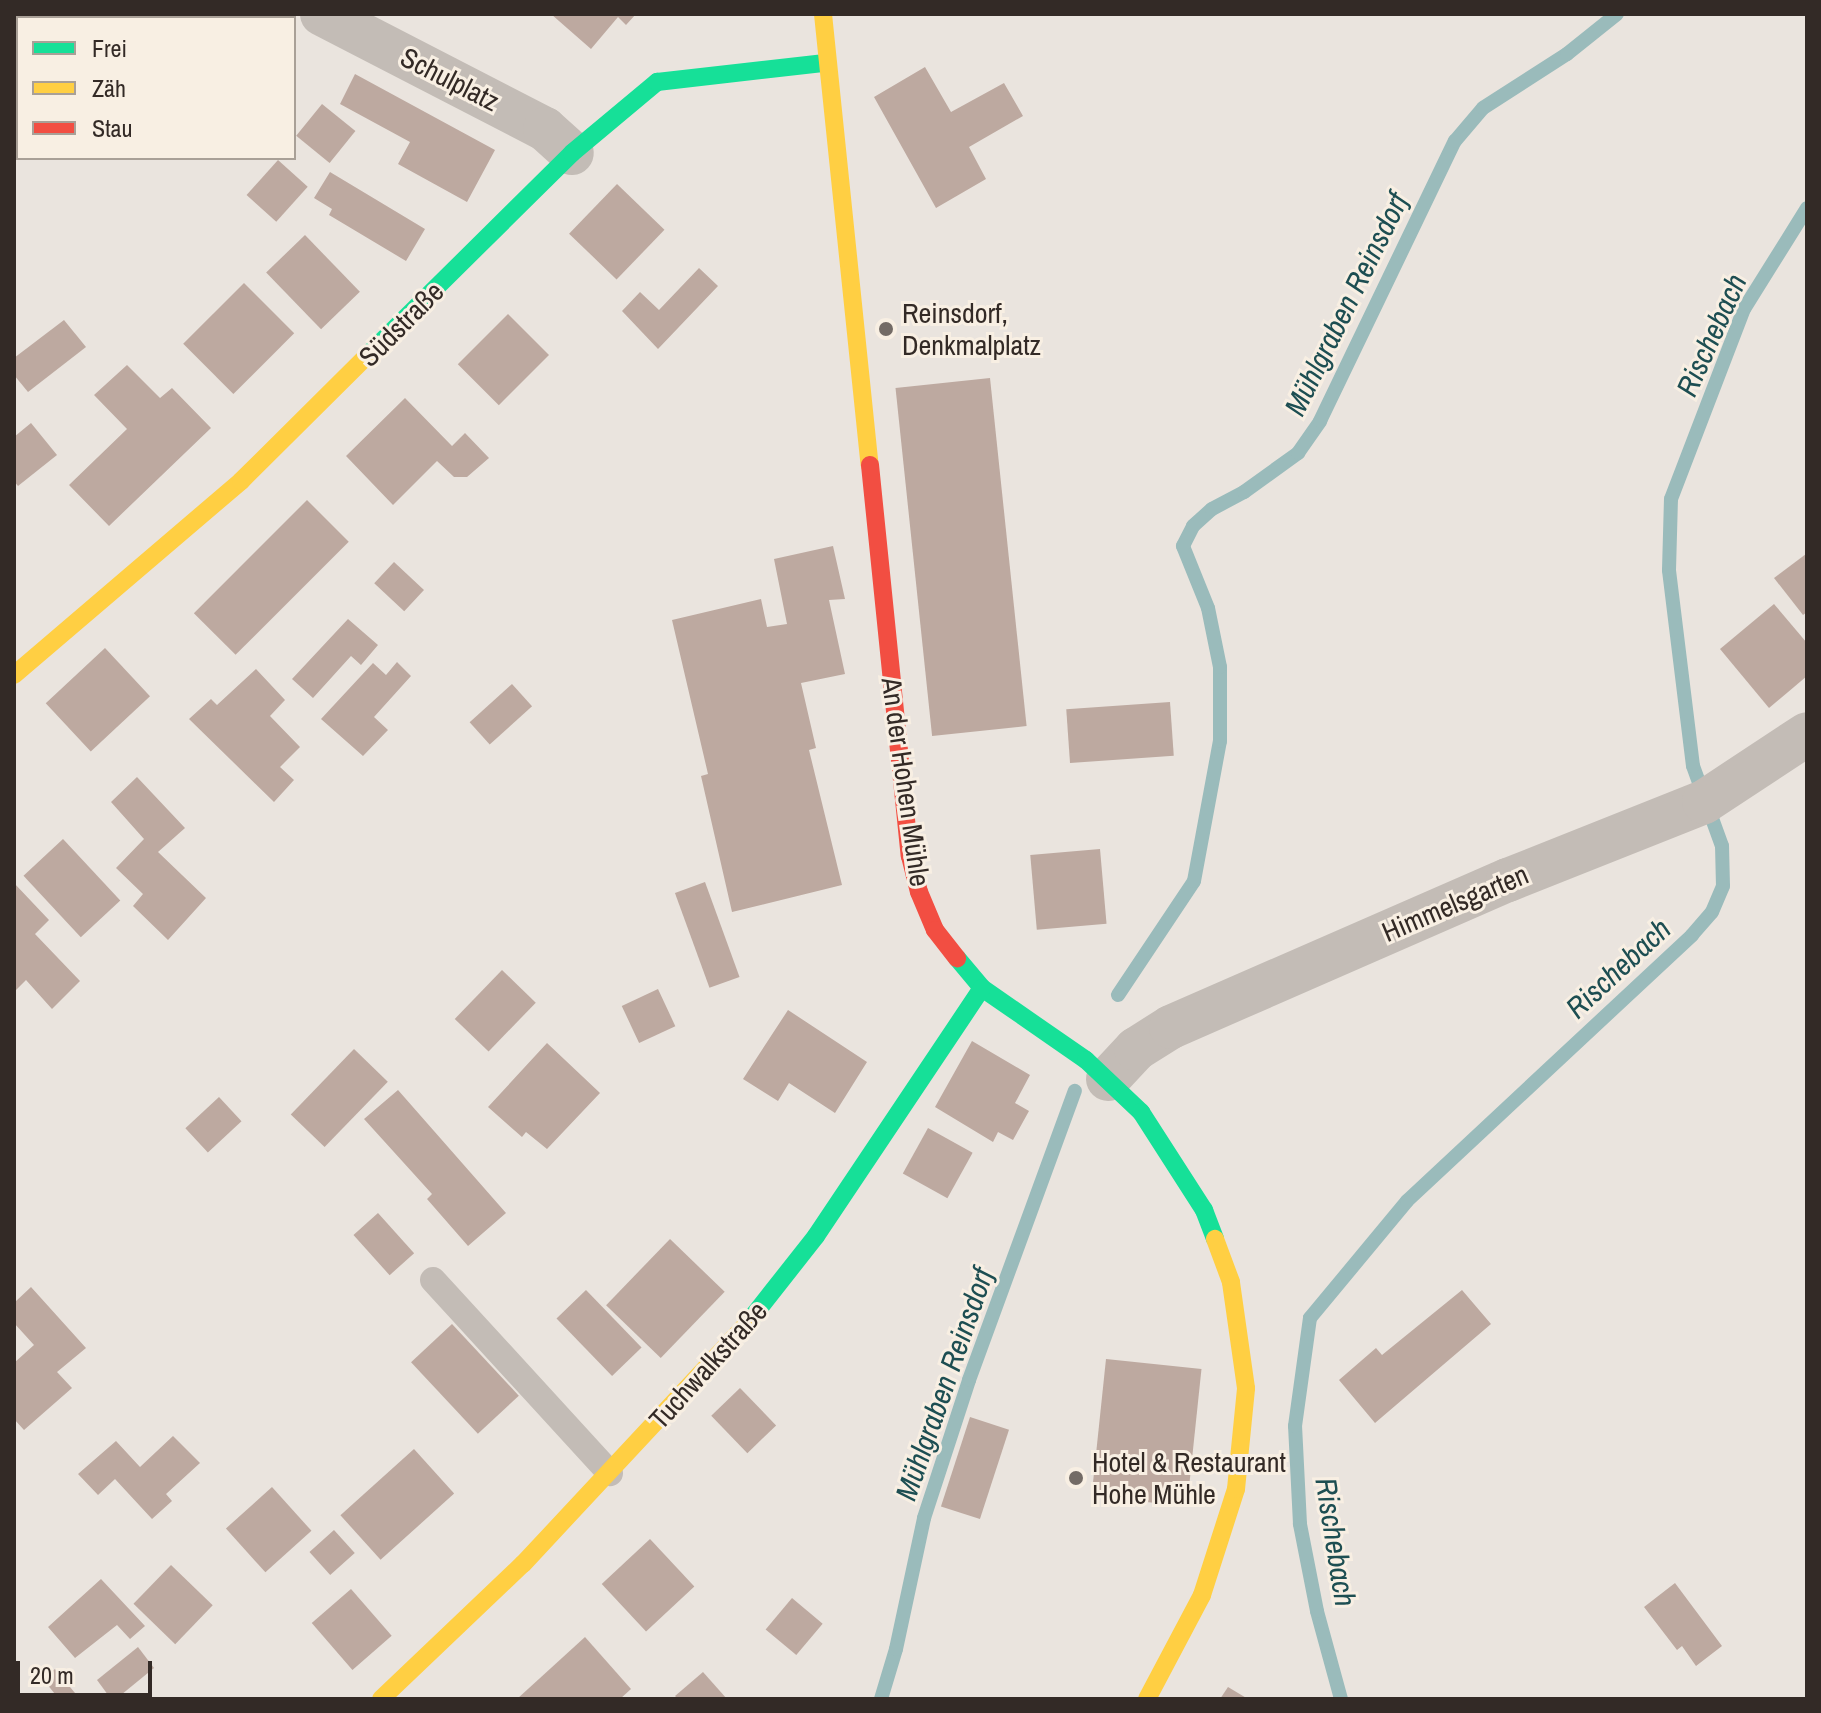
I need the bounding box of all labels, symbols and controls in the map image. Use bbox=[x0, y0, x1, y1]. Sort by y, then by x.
legend bbox=[16, 16, 296, 160]
text: Frei bbox=[92, 32, 127, 64]
street label: Schulplatz bbox=[395, 40, 505, 118]
text: Zäh bbox=[92, 72, 126, 104]
text: Stau bbox=[92, 112, 133, 144]
water label: Mühlgraben Reinsdorf bbox=[1276, 187, 1416, 421]
water label: Rischebach bbox=[1668, 268, 1754, 402]
street label: Südstraße bbox=[352, 275, 450, 373]
place label: Reinsdorf, Denkmalplatz bbox=[902, 296, 1041, 362]
marker: Reinsdorf, Denkmalplatz bbox=[877, 320, 895, 338]
street label: An der Hohen Mühle bbox=[875, 675, 937, 889]
street label: Himmelsgarten bbox=[1377, 857, 1533, 949]
water label: Rischebach bbox=[1558, 911, 1678, 1025]
water label: Mühlgraben Reinsdorf bbox=[887, 1263, 1001, 1505]
street label: Tuchwalkstraße bbox=[642, 1294, 774, 1436]
place label: Hotel & Restaurant Hohe Mühle bbox=[1092, 1445, 1286, 1511]
marker: Hotel & Restaurant Hohe Mühle bbox=[1067, 1469, 1085, 1487]
water label: Rischebach bbox=[1308, 1475, 1364, 1609]
scale bar bbox=[20, 1645, 156, 1695]
text: 20 m bbox=[30, 1659, 74, 1691]

